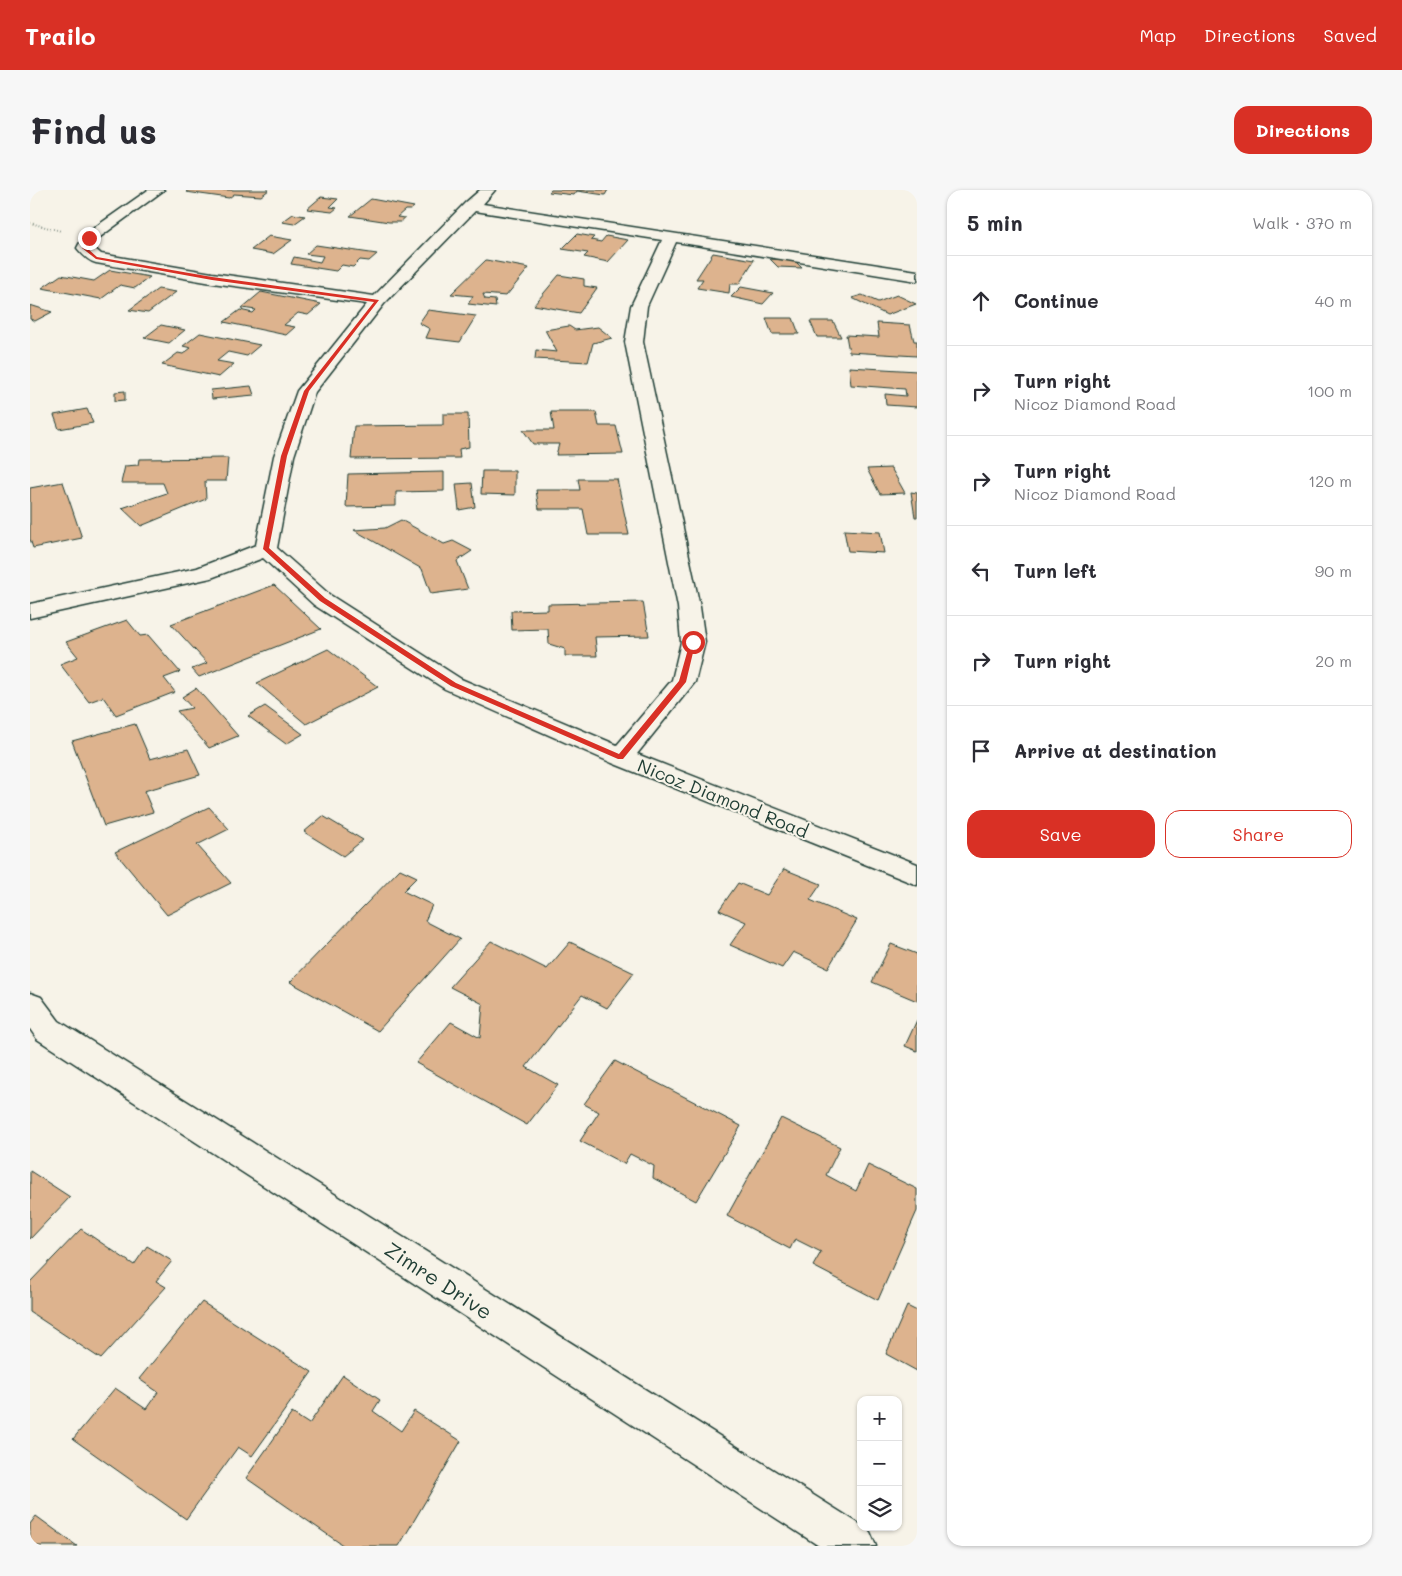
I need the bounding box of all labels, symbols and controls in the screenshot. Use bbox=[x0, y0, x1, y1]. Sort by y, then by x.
text: Trailo bbox=[25, 20, 96, 51]
text: Map bbox=[1139, 23, 1176, 47]
text: Directions bbox=[1204, 23, 1296, 47]
text: Saved bbox=[1324, 23, 1377, 47]
button: Directions bbox=[1234, 106, 1372, 154]
text: Find us bbox=[30, 107, 157, 153]
text: 5 min bbox=[967, 209, 1023, 236]
text: Walk · 370 m bbox=[1252, 212, 1352, 233]
route end bbox=[78, 227, 101, 250]
icon: ahead bbox=[967, 287, 995, 315]
text: Continue bbox=[1014, 288, 1099, 313]
text: 40 m bbox=[1315, 290, 1352, 311]
text: Turn right bbox=[1014, 368, 1111, 393]
icon: right bbox=[967, 377, 995, 405]
text: 100 m bbox=[1307, 380, 1352, 401]
text: Nicoz Diamond Road bbox=[1014, 393, 1176, 414]
text: Turn right bbox=[1014, 458, 1111, 483]
icon: right bbox=[967, 467, 995, 495]
text: 120 m bbox=[1308, 470, 1352, 491]
text: Nicoz Diamond Road bbox=[1014, 483, 1176, 504]
icon: left bbox=[967, 557, 995, 585]
text: Turn left bbox=[1014, 558, 1097, 583]
text: 90 m bbox=[1315, 560, 1352, 581]
route start bbox=[682, 631, 705, 654]
icon: right bbox=[967, 647, 995, 675]
text: Turn right bbox=[1014, 648, 1111, 673]
text: 20 m bbox=[1315, 650, 1352, 671]
icon: arrive bbox=[967, 737, 995, 765]
text: Arrive at destination bbox=[1014, 738, 1217, 763]
street label: Nicoz Diamond Road bbox=[634, 753, 812, 843]
button: Save bbox=[967, 810, 1155, 858]
button: Share bbox=[1165, 810, 1352, 858]
street label: Zimre Drive bbox=[380, 1235, 498, 1325]
map controls bbox=[857, 1396, 902, 1531]
button: + bbox=[857, 1396, 902, 1441]
button: − bbox=[857, 1441, 902, 1486]
button: layers bbox=[857, 1486, 902, 1531]

